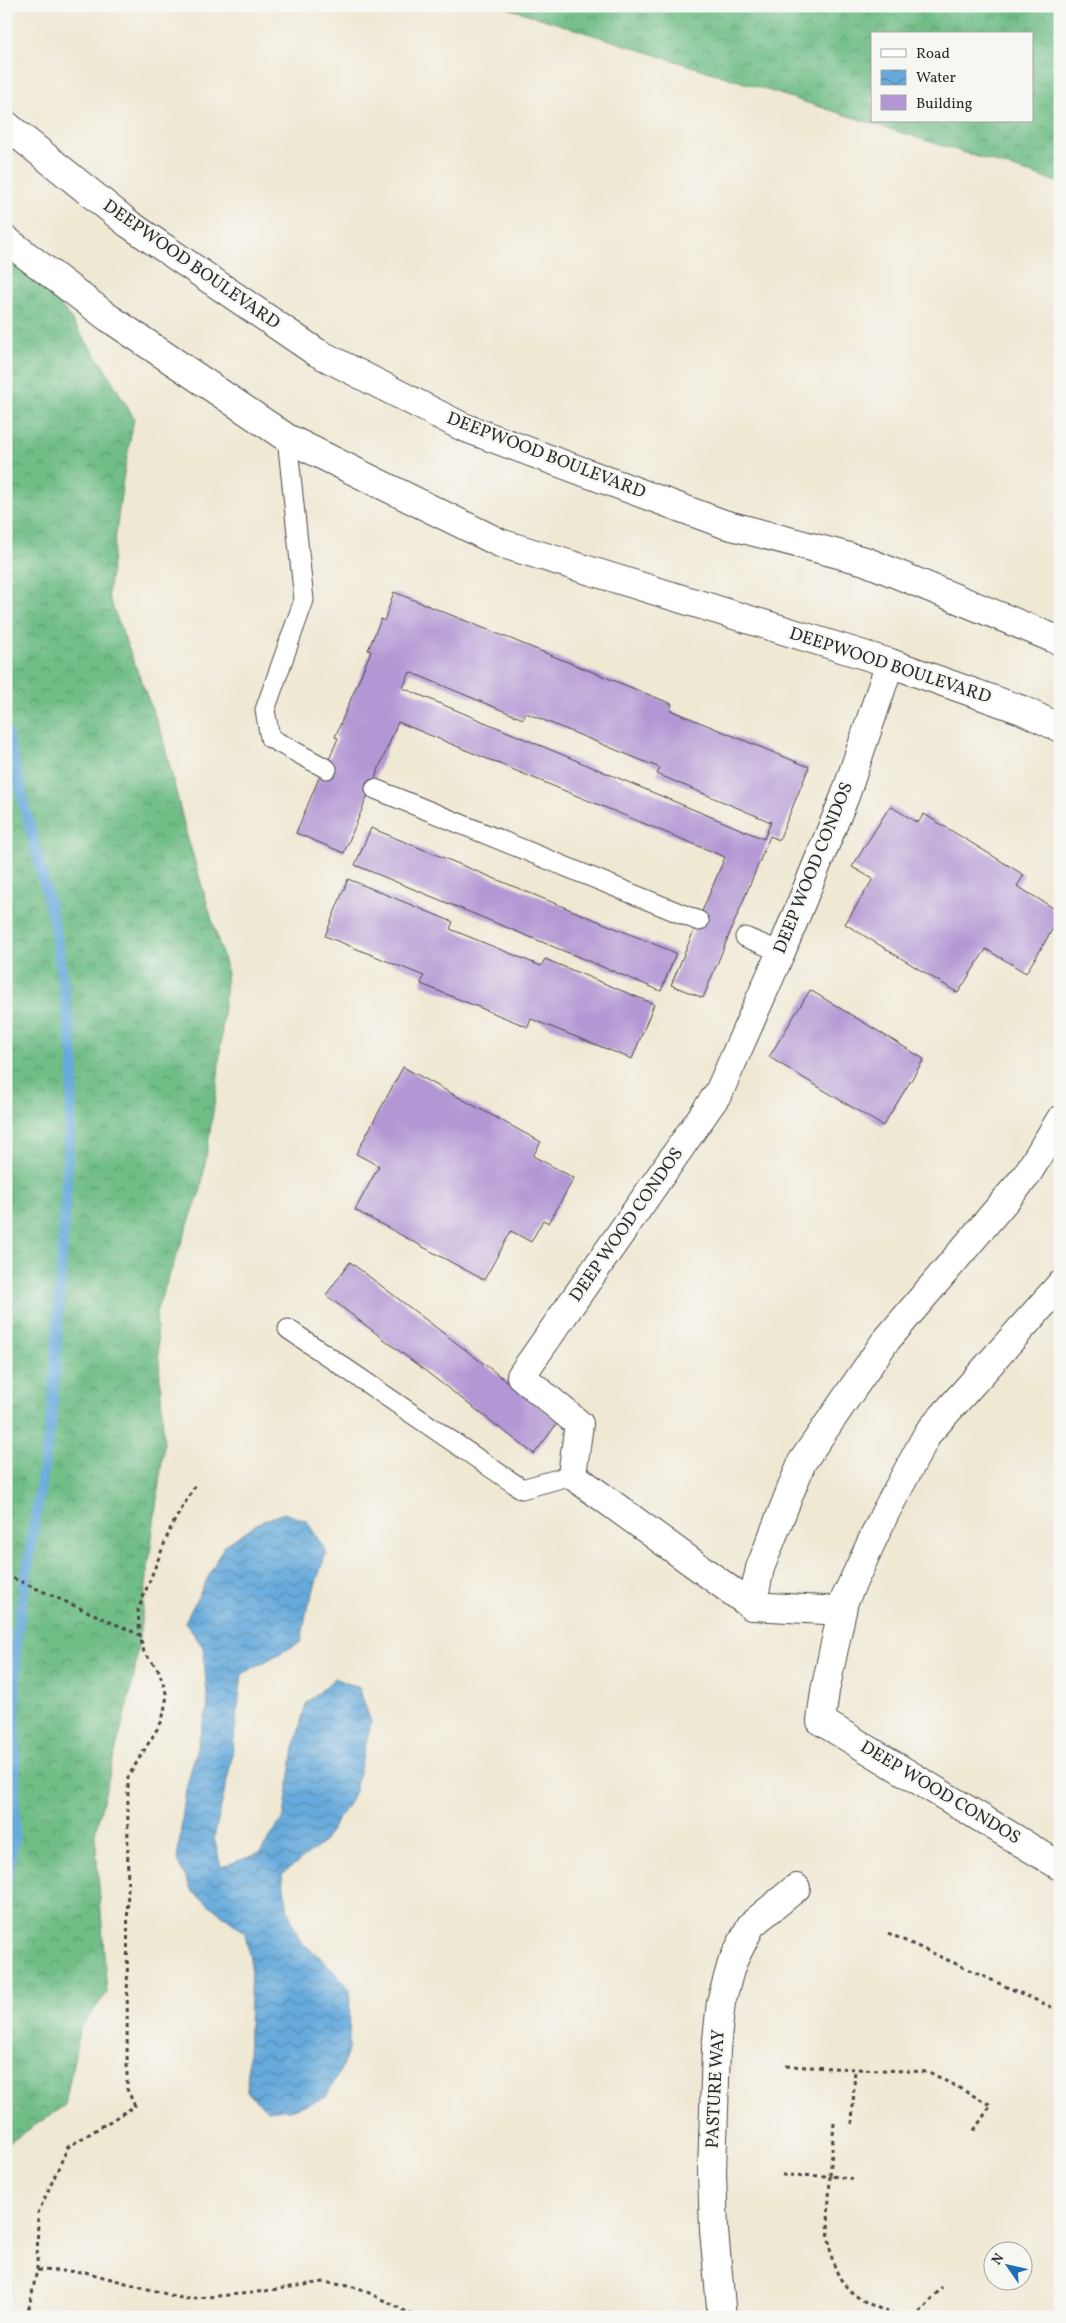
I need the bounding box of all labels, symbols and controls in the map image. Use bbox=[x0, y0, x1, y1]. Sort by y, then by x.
legend bbox=[871, 32, 1034, 122]
text: Road bbox=[916, 44, 950, 65]
text: Water bbox=[916, 68, 956, 89]
text: Building bbox=[916, 94, 973, 115]
street label: DEEPWOOD BOULEVARD bbox=[97, 194, 285, 336]
street label: DEEPWOOD BOULEVARD bbox=[443, 406, 649, 506]
street label: DEEPWOOD BOULEVARD bbox=[786, 621, 994, 711]
street label: DEEP WOOD CONDOS bbox=[768, 778, 860, 958]
street label: DEEP WOOD CONDOS bbox=[564, 1143, 690, 1307]
street label: DEEP WOOD CONDOS bbox=[855, 1735, 1025, 1851]
street label: PASTURE WAY bbox=[700, 2029, 732, 2149]
north arrow bbox=[984, 2240, 1034, 2290]
text: N bbox=[988, 2250, 1009, 2269]

